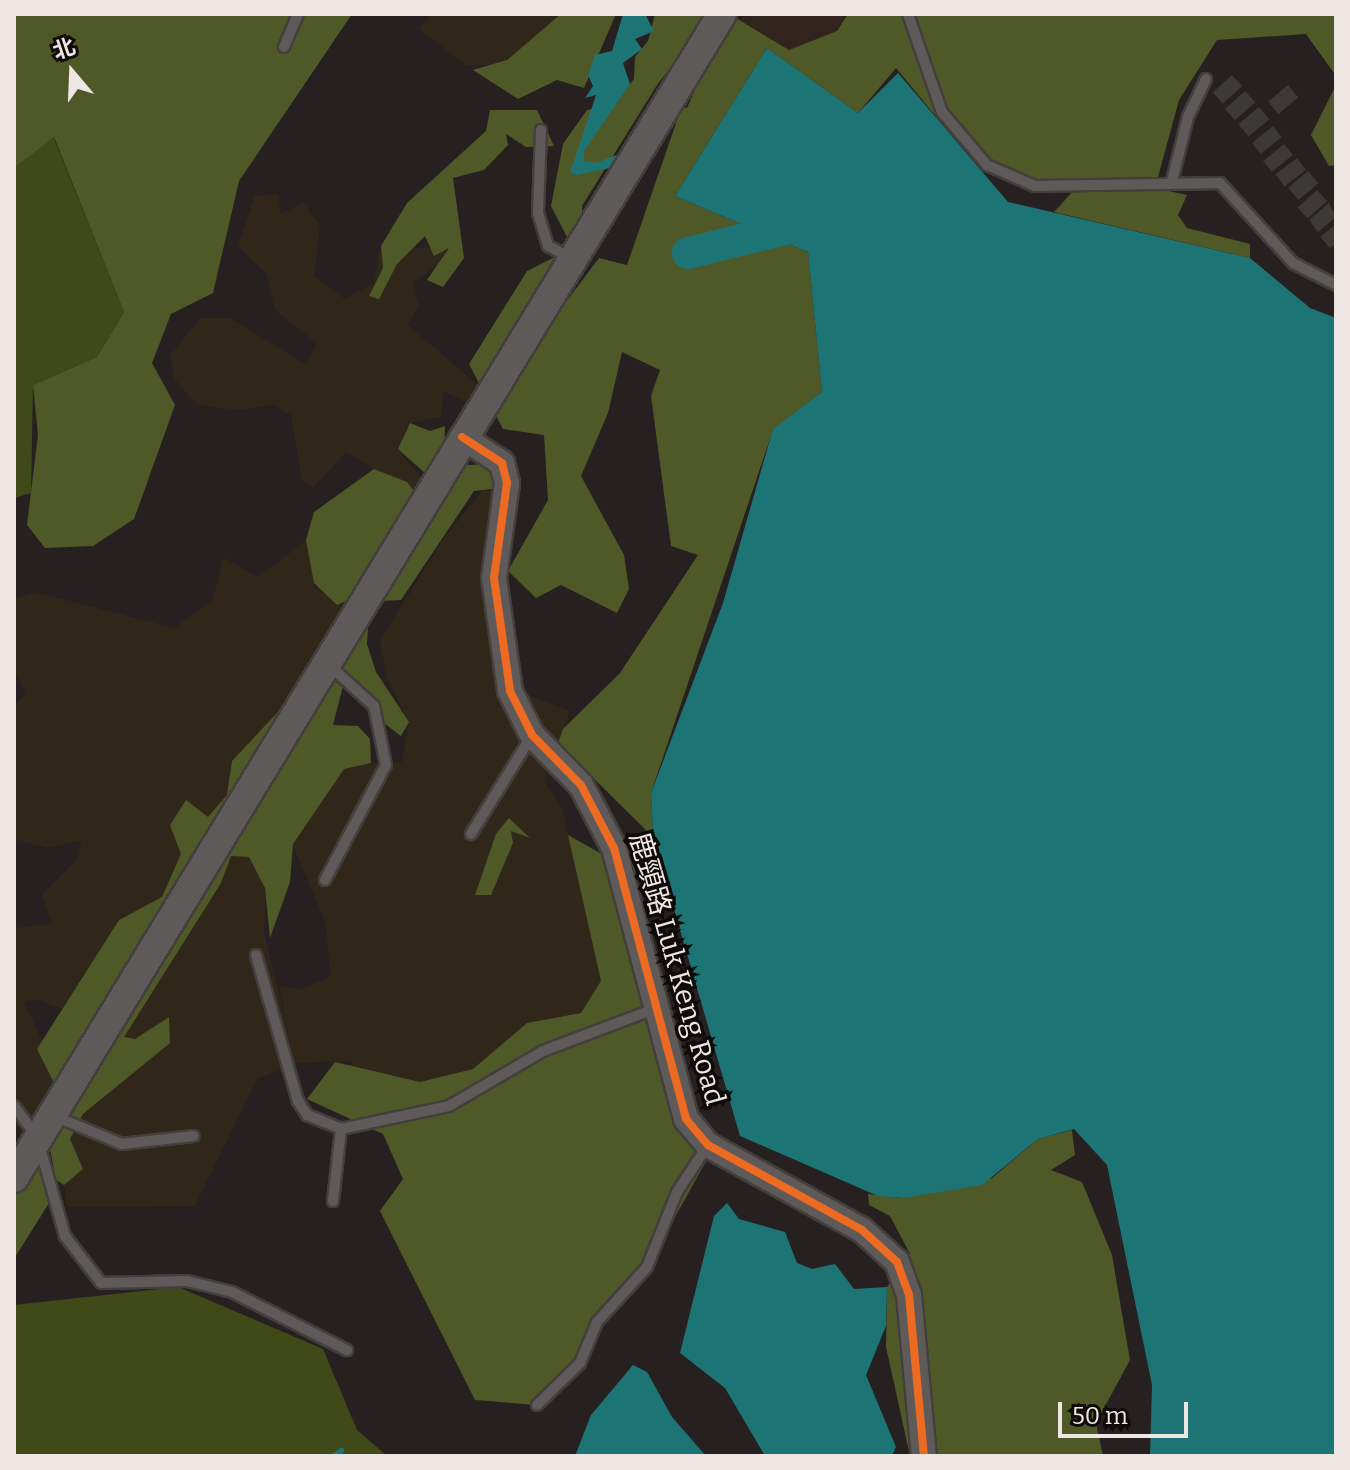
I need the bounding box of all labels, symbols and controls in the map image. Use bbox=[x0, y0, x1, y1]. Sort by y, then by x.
north arrow bbox=[32, 32, 112, 112]
text: 北 bbox=[49, 32, 79, 65]
street label: 鹿頸路 Luk Keng Road bbox=[622, 829, 732, 1109]
scale bar bbox=[1062, 1386, 1192, 1436]
text: 50 m bbox=[1072, 1402, 1128, 1430]

